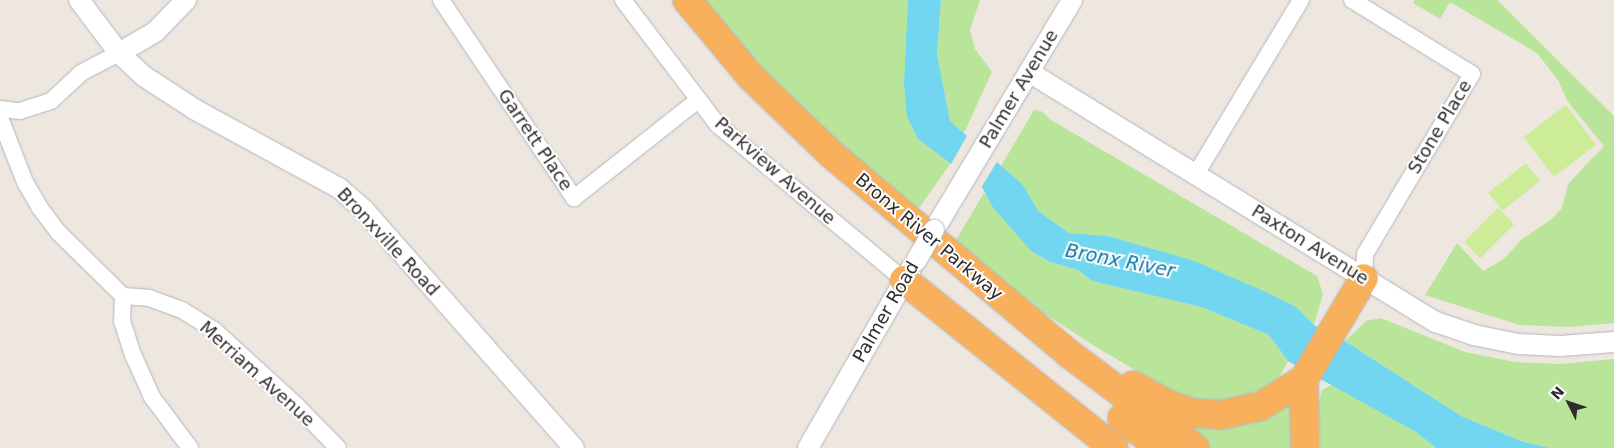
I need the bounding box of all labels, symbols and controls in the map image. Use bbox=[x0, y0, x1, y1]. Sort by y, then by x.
street label: Palmer Avenue bbox=[975, 26, 1063, 152]
street label: Stone Place bbox=[1404, 76, 1476, 178]
street label: Garrett Place bbox=[493, 85, 577, 195]
street label: Parkview Avenue bbox=[710, 113, 840, 229]
street label: Bronx River Parkway bbox=[851, 169, 1007, 305]
street label: Bronxville Road bbox=[332, 183, 444, 301]
street label: Paxton Avenue bbox=[1248, 200, 1372, 290]
water label: Bronx River bbox=[1063, 239, 1177, 283]
street label: Palmer Road bbox=[848, 258, 924, 366]
street label: Merriam Avenue bbox=[195, 317, 319, 431]
north arrow bbox=[1544, 378, 1594, 428]
text: N bbox=[1548, 383, 1568, 403]

